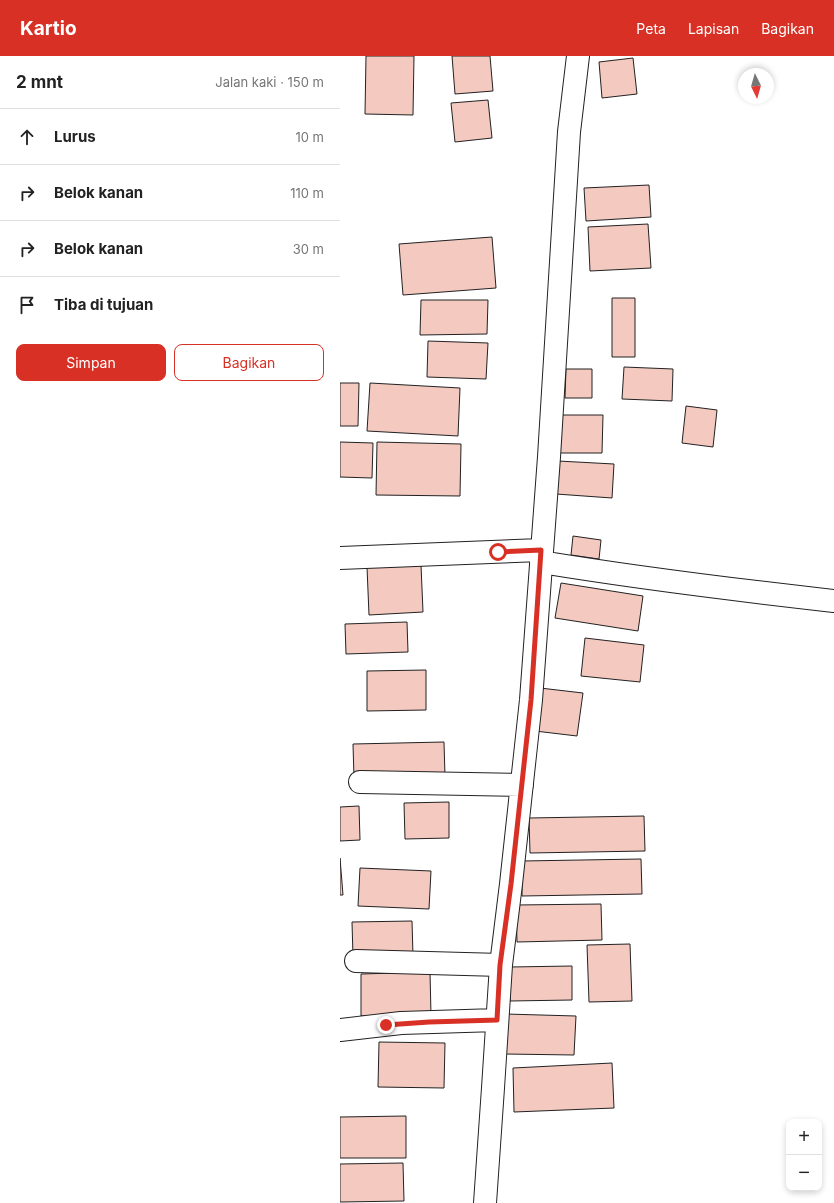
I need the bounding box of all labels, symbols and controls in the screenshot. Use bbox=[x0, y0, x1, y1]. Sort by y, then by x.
text: Kartio bbox=[20, 17, 77, 40]
text: Peta bbox=[636, 20, 666, 37]
text: Lapisan bbox=[688, 20, 739, 37]
text: Bagikan bbox=[761, 20, 814, 37]
north arrow bbox=[738, 68, 774, 104]
text: 2 mnt bbox=[16, 72, 63, 92]
text: Jalan kaki · 150 m bbox=[215, 74, 324, 90]
icon: ahead bbox=[16, 126, 38, 148]
text: Lurus bbox=[54, 127, 96, 146]
text: 10 m bbox=[295, 129, 324, 145]
icon: right bbox=[16, 182, 38, 204]
text: Belok kanan bbox=[54, 183, 143, 202]
text: 110 m bbox=[290, 185, 324, 201]
icon: right bbox=[16, 238, 38, 260]
text: Belok kanan bbox=[54, 239, 143, 258]
text: 30 m bbox=[293, 241, 324, 257]
icon: arrive bbox=[16, 294, 38, 316]
text: Tiba di tujuan bbox=[54, 295, 153, 314]
button: Simpan bbox=[16, 344, 166, 381]
button: Bagikan bbox=[174, 344, 324, 381]
route start bbox=[489, 543, 507, 561]
route end bbox=[377, 1016, 395, 1034]
map controls bbox=[786, 1119, 822, 1191]
button: + bbox=[786, 1119, 822, 1155]
button: − bbox=[786, 1155, 822, 1191]

